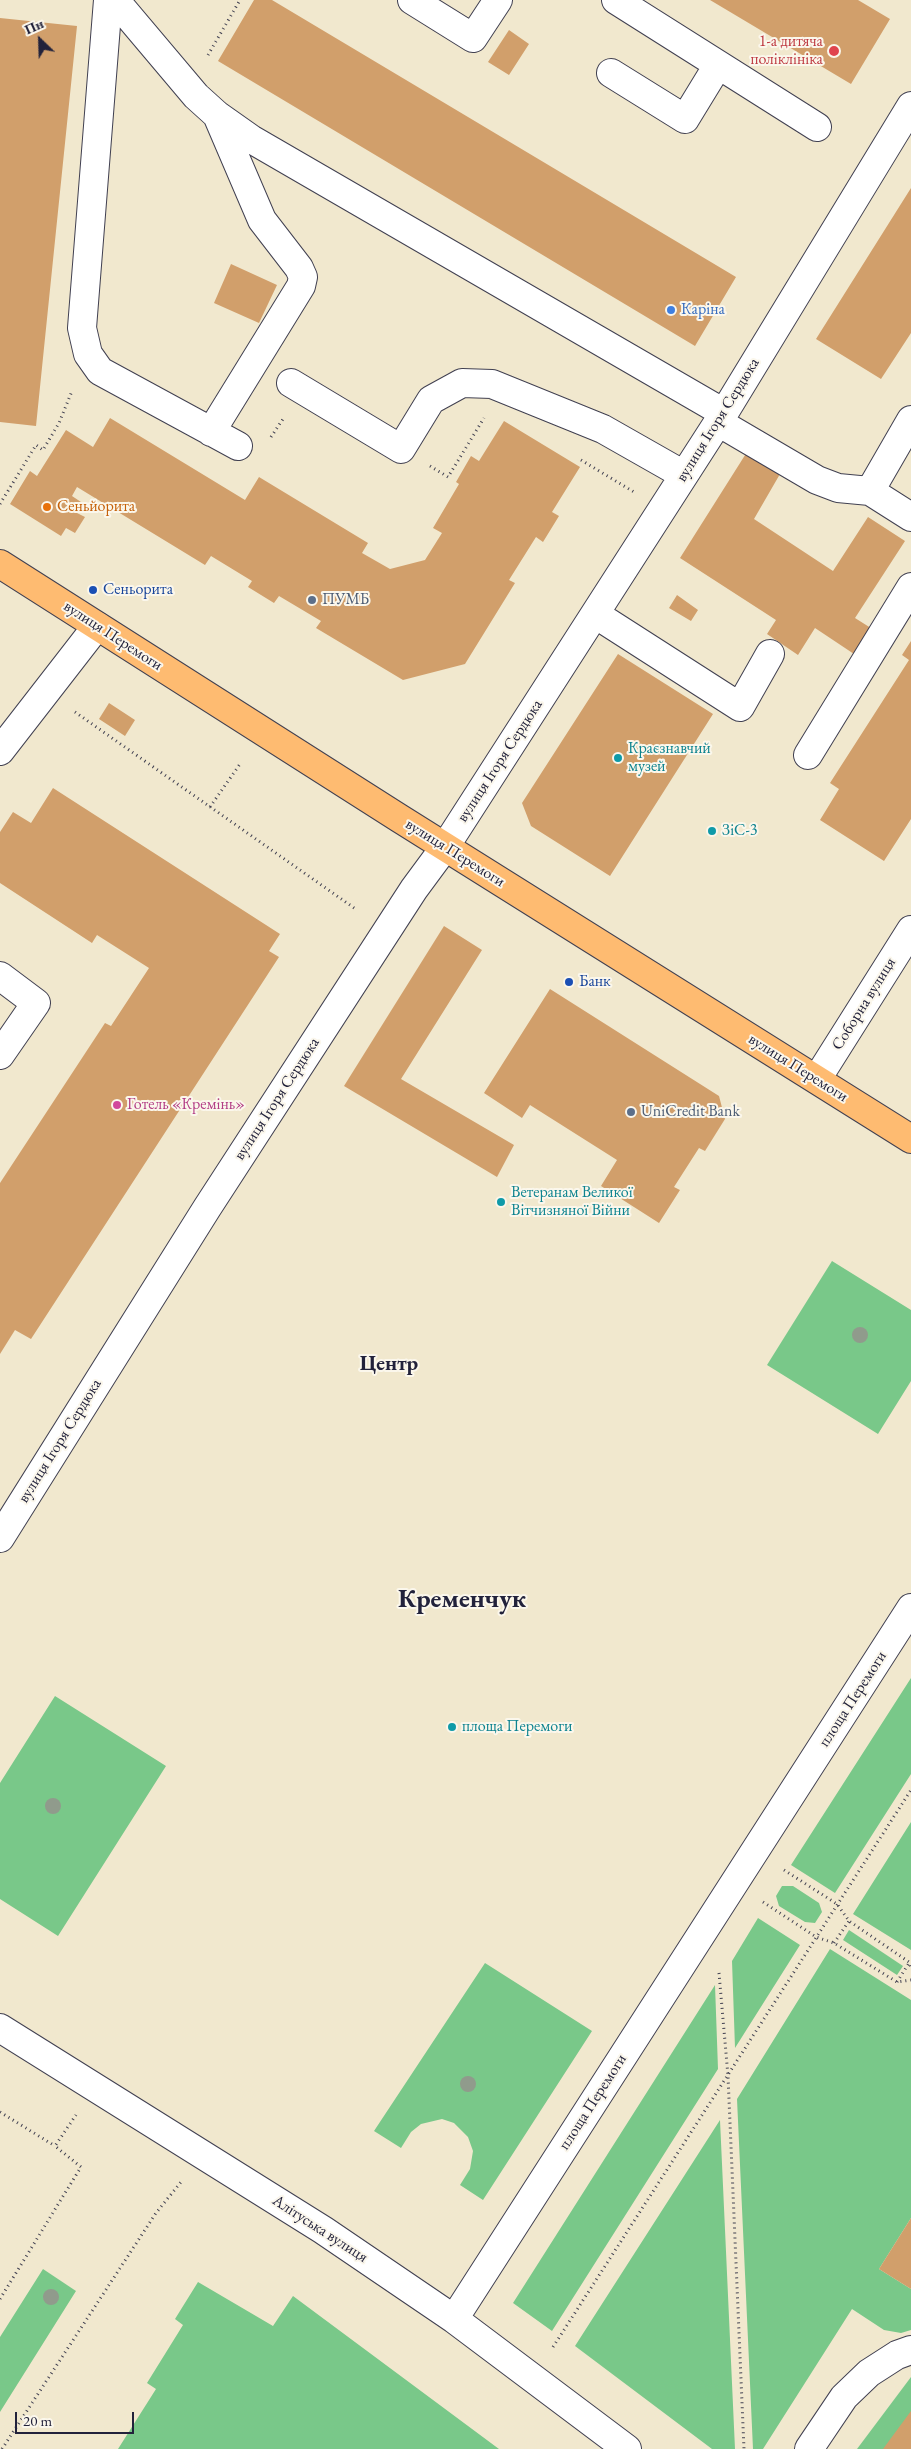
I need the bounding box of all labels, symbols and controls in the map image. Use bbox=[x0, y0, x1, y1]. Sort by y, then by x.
text: Пн bbox=[21, 14, 46, 38]
north arrow bbox=[15, 15, 65, 65]
place label: 1-а дитяча поліклініка bbox=[751, 32, 823, 70]
marker: 1-а дитяча поліклініка bbox=[827, 44, 841, 58]
place label: Каріна bbox=[681, 300, 725, 320]
marker: Каріна bbox=[665, 304, 677, 316]
street label: вулиця Ігоря Сердюка bbox=[672, 355, 764, 485]
place label: Сеньйорита bbox=[57, 497, 135, 517]
marker: Сеньйорита bbox=[41, 501, 53, 513]
place label: Сеньорита bbox=[103, 580, 173, 600]
marker: Сеньорита bbox=[87, 584, 99, 596]
place label: ПУМБ bbox=[322, 590, 369, 610]
marker: ПУМБ bbox=[306, 594, 318, 606]
street label: вулиця Перемоги bbox=[60, 597, 166, 675]
street label: вулиця Ігоря Сердюка bbox=[453, 696, 547, 826]
place label: Краєзнавчий музей bbox=[628, 739, 711, 777]
marker: Краєзнавчий музей bbox=[612, 752, 624, 764]
street label: вулиця Перемоги bbox=[402, 815, 508, 891]
place label: ЗіС-3 bbox=[722, 821, 758, 841]
marker: ЗіС-3 bbox=[706, 825, 718, 837]
street label: Соборна вулиця bbox=[828, 954, 900, 1054]
place label: Банк bbox=[579, 972, 611, 992]
marker: Банк bbox=[563, 976, 575, 988]
street label: вулиця Перемоги bbox=[745, 1030, 851, 1106]
street label: вулиця Ігоря Сердюка bbox=[230, 1034, 324, 1164]
place label: Готель «Кремінь» bbox=[127, 1095, 245, 1115]
marker: Готель «Кремінь» bbox=[111, 1099, 123, 1111]
place label: UniCredit Bank bbox=[641, 1102, 740, 1122]
marker: UniCredit Bank bbox=[625, 1106, 637, 1118]
place label: Ветеранам Великої Вітчизняної Війни bbox=[511, 1183, 633, 1221]
marker: Ветеранам Великої Вітчизняної Війни bbox=[495, 1196, 507, 1208]
district label: Центр bbox=[360, 1351, 418, 1377]
street label: вулиця Ігоря Сердюка bbox=[14, 1376, 106, 1506]
district label: Кременчук bbox=[398, 1584, 526, 1616]
street label: площа Перемоги bbox=[815, 1647, 891, 1751]
place label: площа Перемоги bbox=[462, 1717, 572, 1737]
marker: площа Перемоги bbox=[446, 1721, 458, 1733]
street label: площа Перемоги bbox=[555, 2050, 631, 2154]
street label: Алітуська вулиця bbox=[269, 2191, 371, 2267]
scale bar bbox=[18, 2402, 136, 2434]
text: 20 m bbox=[23, 2411, 52, 2430]

